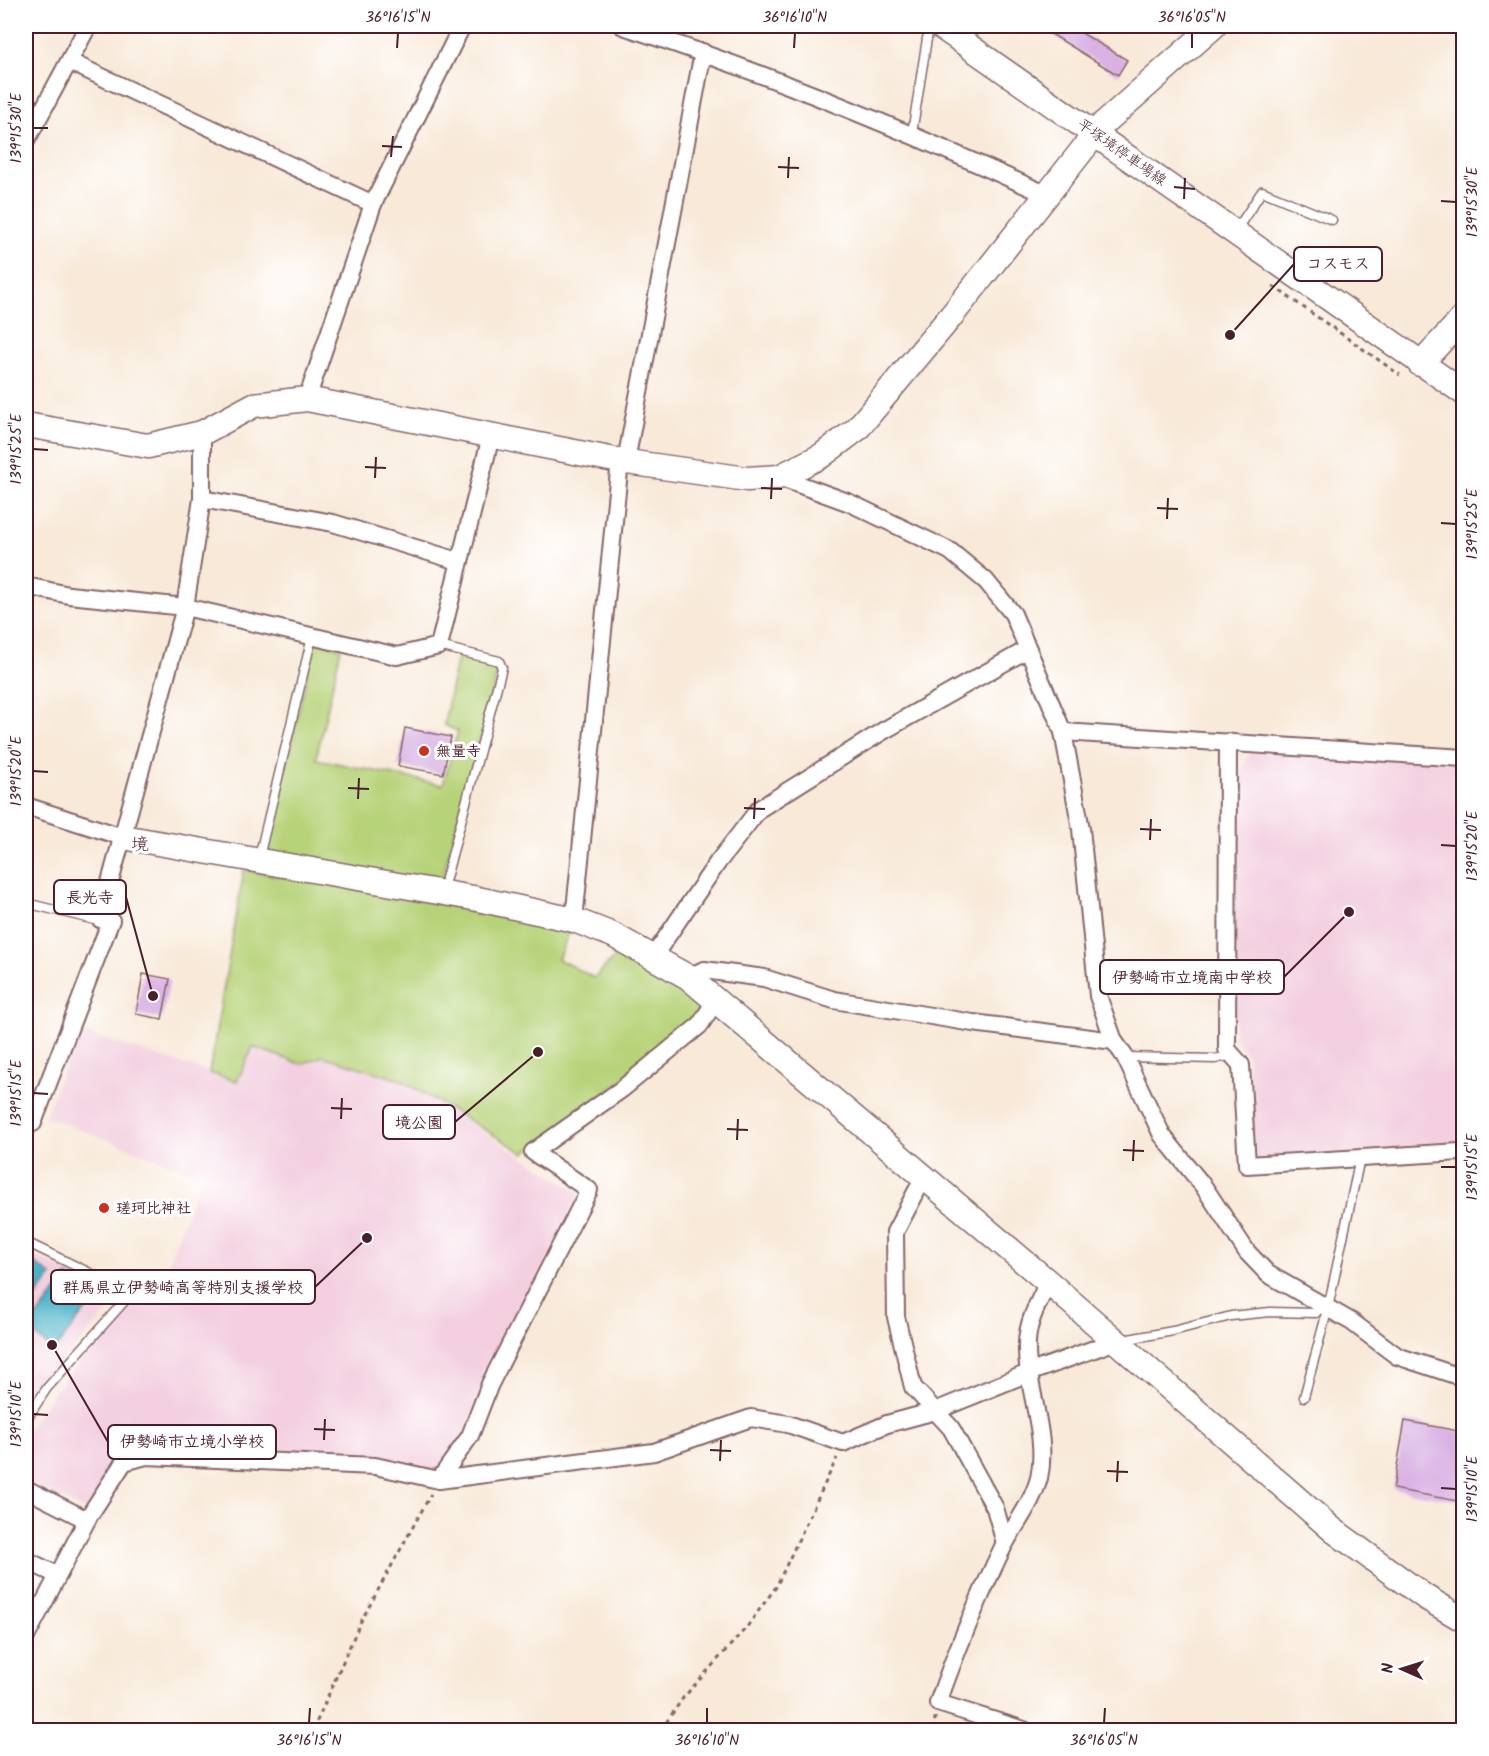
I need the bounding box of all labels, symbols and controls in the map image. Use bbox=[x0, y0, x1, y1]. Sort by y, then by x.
text: 36°16'15"N bbox=[365, 6, 431, 30]
text: 36°16'10"N bbox=[763, 6, 827, 30]
text: 36°16'05"N bbox=[1158, 6, 1226, 30]
text: 139°15'30"E bbox=[5, 92, 29, 163]
street label: 平塚境停車場線 bbox=[1072, 113, 1171, 193]
text: 139°15'30"E bbox=[1461, 166, 1485, 237]
callout: コスモス bbox=[1294, 247, 1382, 281]
text: コスモス bbox=[1306, 252, 1370, 277]
text: 139°15'25"E bbox=[5, 412, 29, 485]
text: 139°15'25"E bbox=[1461, 487, 1485, 560]
text: 139°15'20"E bbox=[5, 734, 29, 806]
place label: 無量寺 bbox=[436, 740, 481, 764]
marker: 無量寺 bbox=[417, 744, 431, 758]
text: 139°15'20"E bbox=[1461, 809, 1485, 881]
district label: 境 bbox=[131, 831, 149, 860]
callout: 長光寺 bbox=[54, 880, 126, 914]
text: 長光寺 bbox=[66, 886, 114, 911]
callout: 伊勢崎市立境南中学校 bbox=[1100, 960, 1284, 994]
text: 伊勢崎市立境南中学校 bbox=[1112, 966, 1272, 991]
text: 139°15'15"E bbox=[5, 1058, 29, 1127]
callout: 境公園 bbox=[383, 1105, 455, 1139]
text: 境公園 bbox=[395, 1111, 443, 1136]
text: 139°15'15"E bbox=[1461, 1132, 1485, 1201]
place label: 瑳珂比神社 bbox=[116, 1197, 191, 1221]
marker: 瑳珂比神社 bbox=[97, 1201, 111, 1215]
callout: 群馬県立伊勢崎高等特別支援学校 bbox=[51, 1270, 315, 1304]
text: 群馬県立伊勢崎高等特別支援学校 bbox=[63, 1276, 303, 1301]
text: 139°15'10"E bbox=[5, 1379, 29, 1447]
callout: 伊勢崎市立境小学校 bbox=[108, 1425, 276, 1459]
text: 伊勢崎市立境小学校 bbox=[120, 1430, 264, 1455]
text: 139°15'10"E bbox=[1461, 1454, 1485, 1522]
north arrow bbox=[1372, 1639, 1432, 1699]
text: N bbox=[1376, 1663, 1401, 1674]
text: 36°16'15"N bbox=[276, 1729, 342, 1753]
text: 36°16'10"N bbox=[675, 1729, 739, 1753]
text: 36°16'05"N bbox=[1070, 1729, 1138, 1753]

